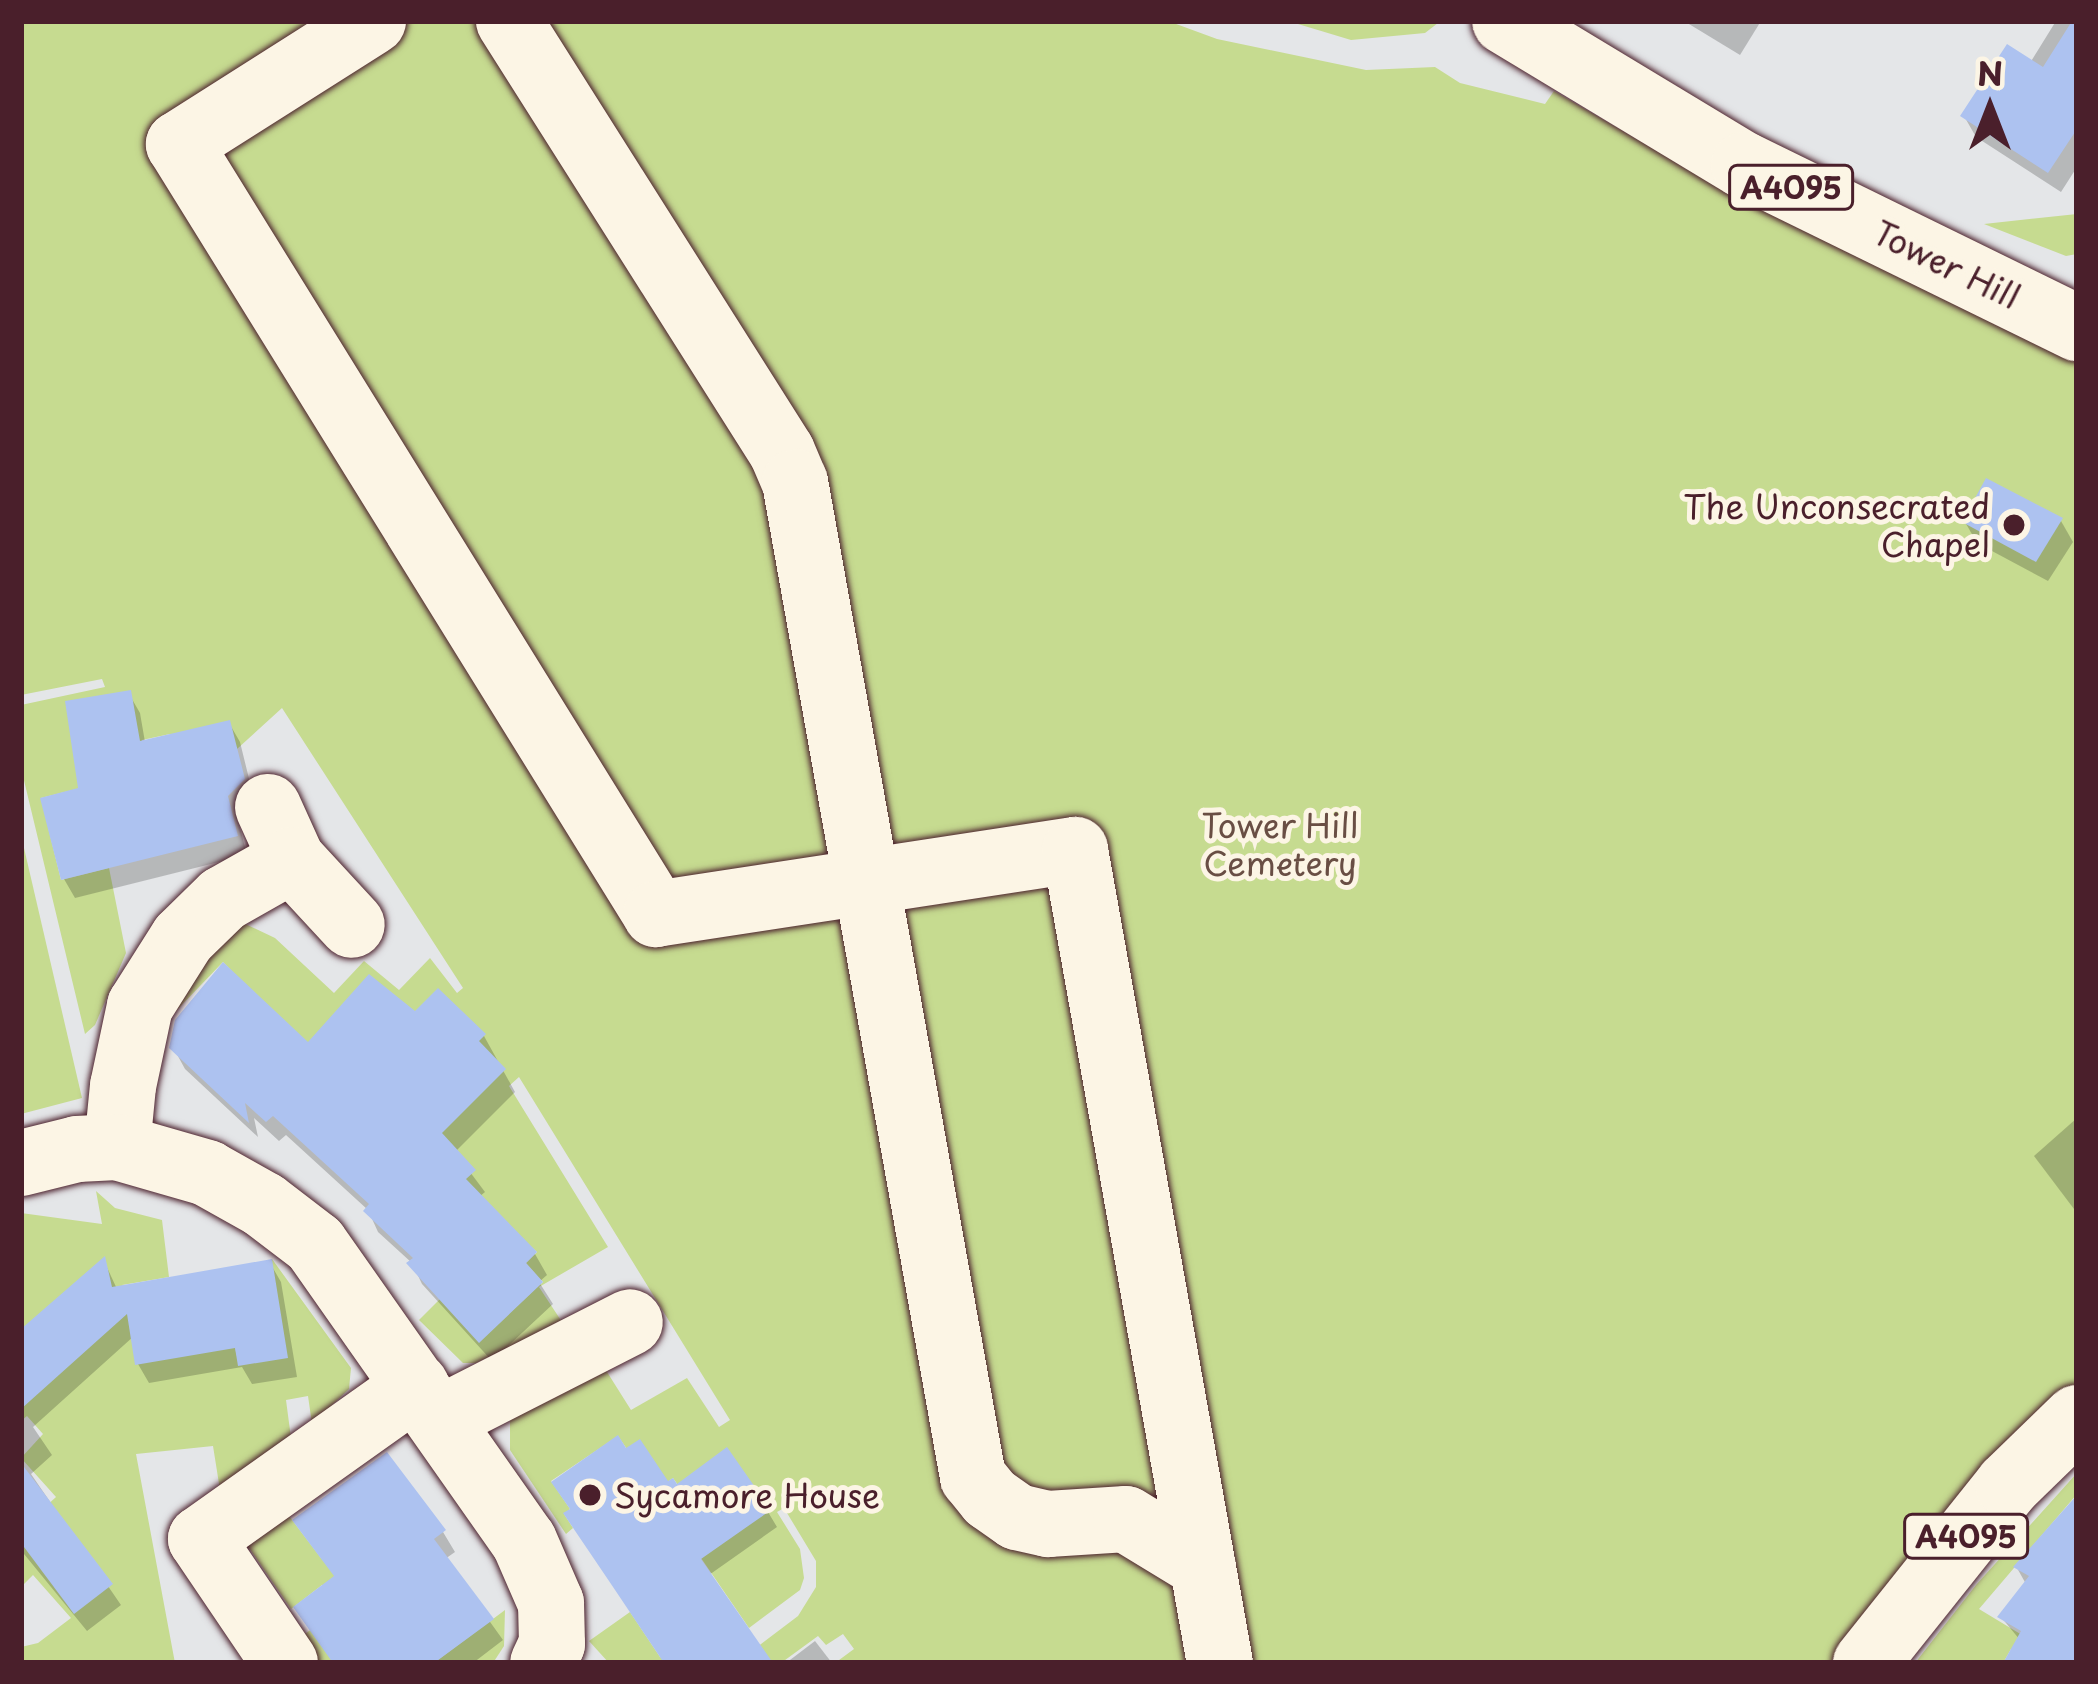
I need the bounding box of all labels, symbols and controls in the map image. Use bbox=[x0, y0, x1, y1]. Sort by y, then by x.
text: N bbox=[1977, 47, 2003, 97]
north arrow bbox=[1930, 48, 2050, 168]
road number: A4095 bbox=[1728, 163, 1854, 211]
street label: Tower Hill bbox=[1868, 212, 2026, 316]
place label: The Unconsecrated Chapel bbox=[1685, 486, 1990, 564]
marker: The Unconsecrated Chapel bbox=[2001, 512, 2027, 538]
park label: Tower Hill Cemetery bbox=[1202, 805, 1358, 883]
place label: Sycamore House bbox=[614, 1475, 879, 1515]
marker: Sycamore House bbox=[577, 1482, 603, 1508]
road number: A4095 bbox=[1903, 1512, 2029, 1560]

